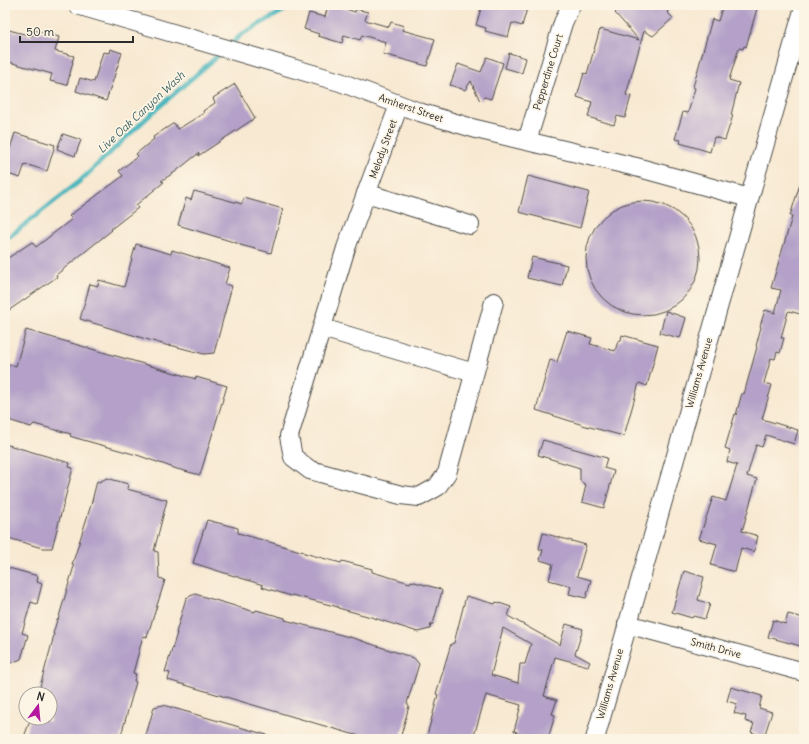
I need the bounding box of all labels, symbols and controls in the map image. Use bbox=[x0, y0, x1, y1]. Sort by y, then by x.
scale bar bbox=[20, 18, 133, 44]
text: 50 m bbox=[26, 24, 55, 39]
street label: Pepperdine Court bbox=[530, 32, 566, 112]
water label: Live Oak Canyon Wash bbox=[95, 68, 188, 156]
street label: Amherst Street bbox=[377, 91, 446, 125]
street label: Melody Street bbox=[366, 117, 400, 180]
street label: Williams Avenue bbox=[683, 336, 715, 410]
street label: Smith Drive bbox=[689, 635, 743, 661]
street label: Williams Avenue bbox=[594, 647, 626, 721]
north arrow bbox=[18, 686, 58, 726]
text: N bbox=[35, 689, 46, 704]

